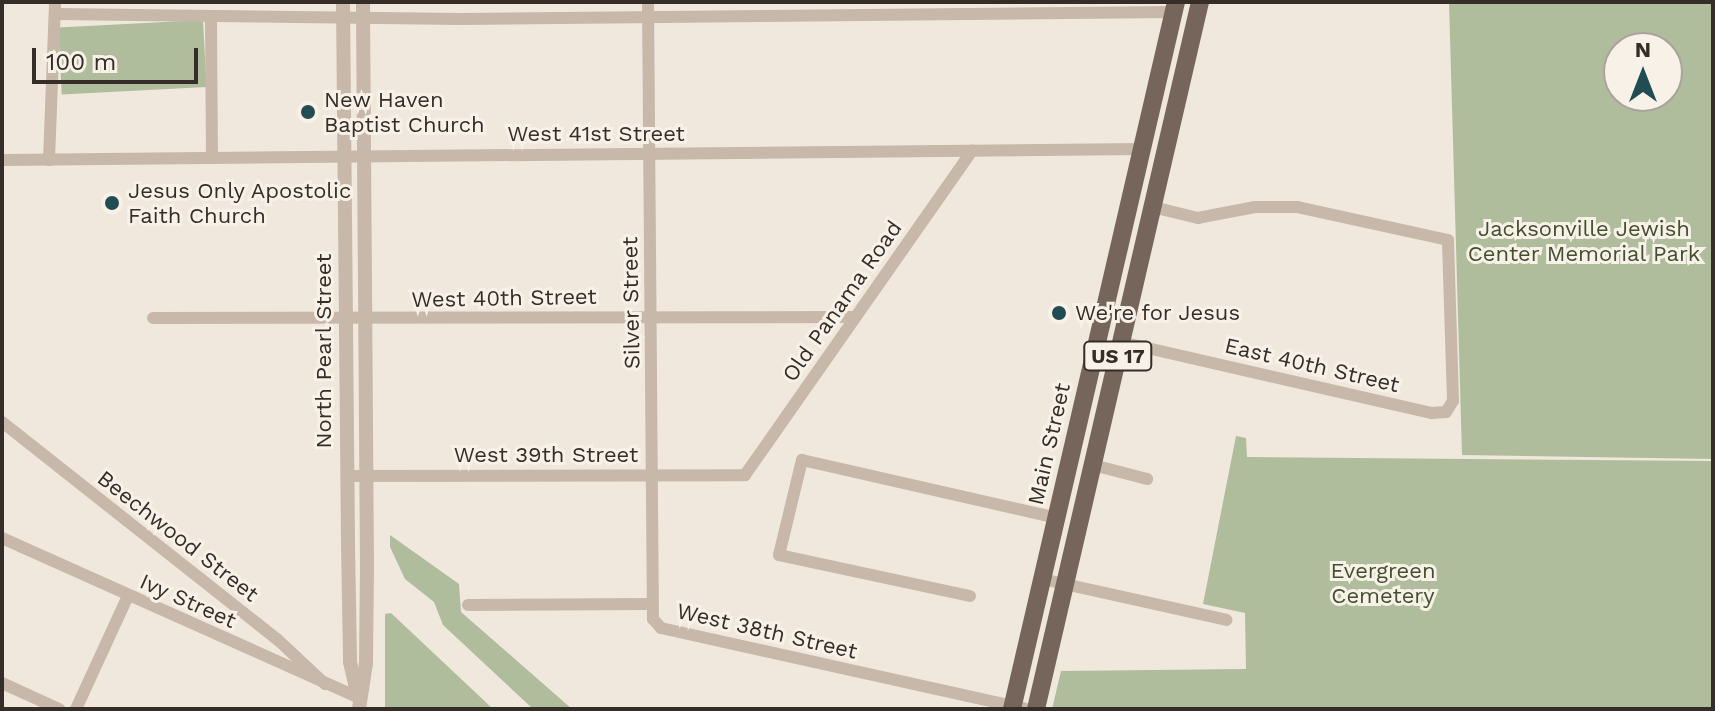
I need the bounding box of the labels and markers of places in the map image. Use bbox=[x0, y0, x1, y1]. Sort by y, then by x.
place label: New Haven Baptist Church bbox=[324, 86, 485, 138]
marker: New Haven Baptist Church bbox=[299, 103, 317, 121]
place label: Jesus Only Apostolic Faith Church bbox=[128, 177, 353, 228]
marker: Jesus Only Apostolic Faith Church bbox=[103, 194, 121, 212]
place label: We're for Jesus bbox=[1075, 300, 1241, 326]
marker: We're for Jesus bbox=[1050, 304, 1068, 322]

